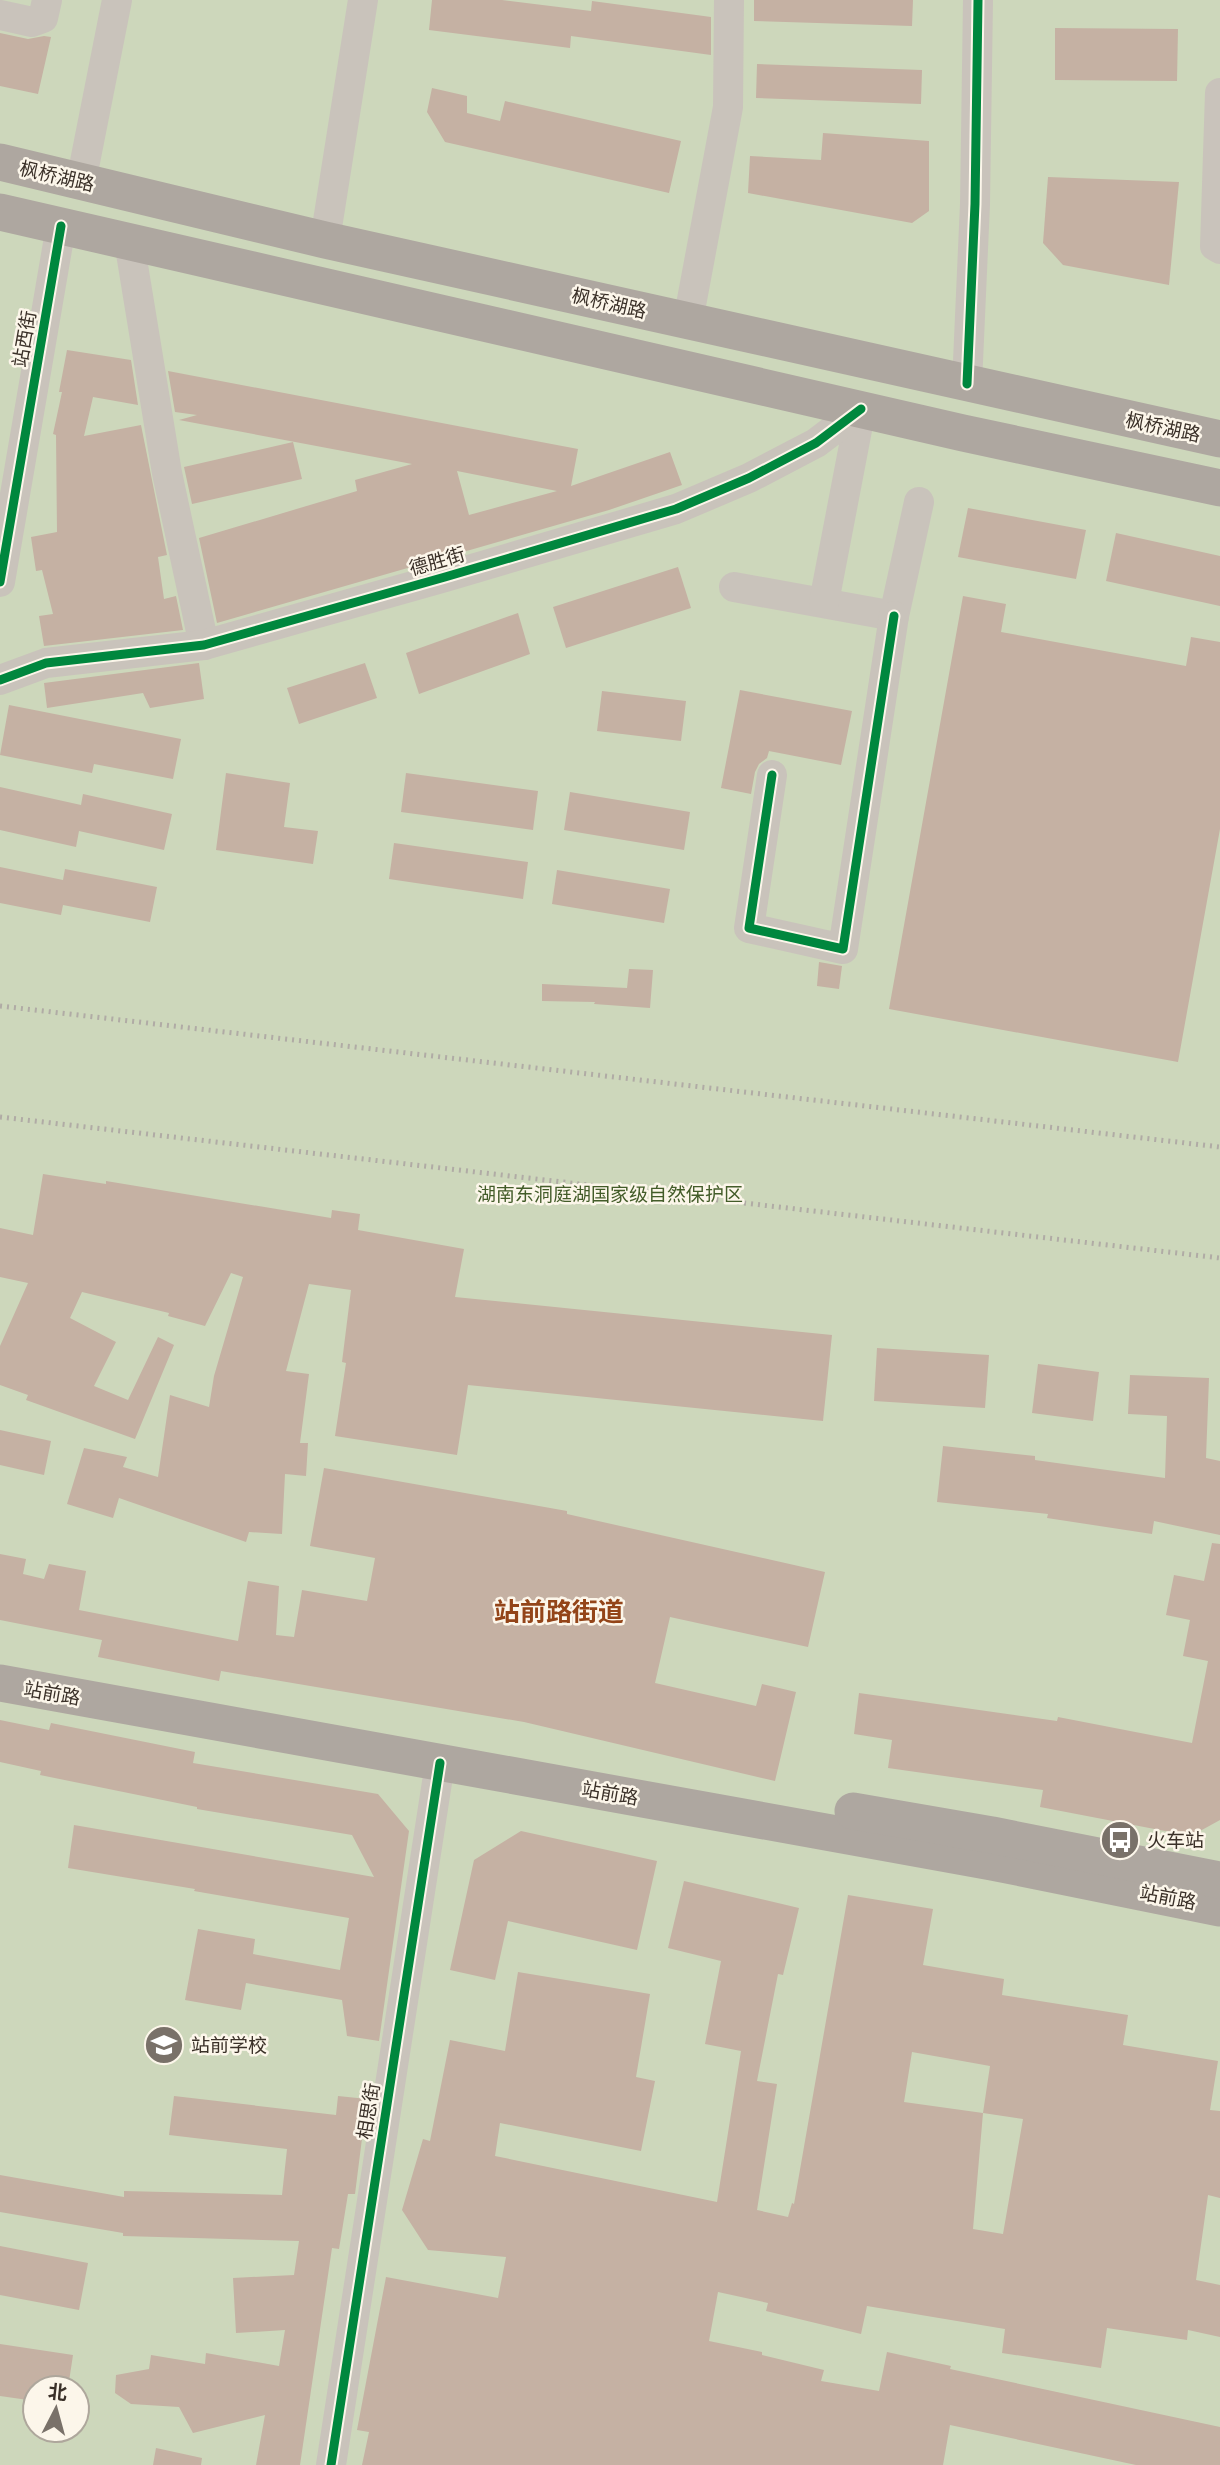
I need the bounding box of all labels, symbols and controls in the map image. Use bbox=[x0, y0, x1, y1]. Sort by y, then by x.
street label: 枫桥湖路 bbox=[17, 155, 97, 197]
street label: 枫桥湖路 bbox=[569, 282, 649, 324]
street label: 站西街 bbox=[6, 309, 42, 369]
street label: 枫桥湖路 bbox=[1123, 406, 1203, 448]
street label: 德胜街 bbox=[406, 541, 468, 581]
park label: 湖南东洞庭湖国家级自然保护区 bbox=[477, 1181, 743, 1207]
district label: 站前路街道 bbox=[494, 1594, 624, 1629]
street label: 站前路 bbox=[22, 1675, 82, 1711]
street label: 站前路 bbox=[580, 1775, 640, 1811]
bus stop icon: 火车站 bbox=[1099, 1819, 1141, 1861]
place label: 火车站 bbox=[1147, 1827, 1204, 1853]
street label: 站前路 bbox=[1138, 1879, 1198, 1915]
school or university icon: 站前学校 bbox=[143, 2024, 185, 2066]
place label: 站前学校 bbox=[191, 2032, 267, 2058]
street label: 相思街 bbox=[351, 2081, 385, 2141]
north arrow bbox=[21, 2374, 91, 2444]
text: 北 bbox=[47, 2378, 69, 2406]

